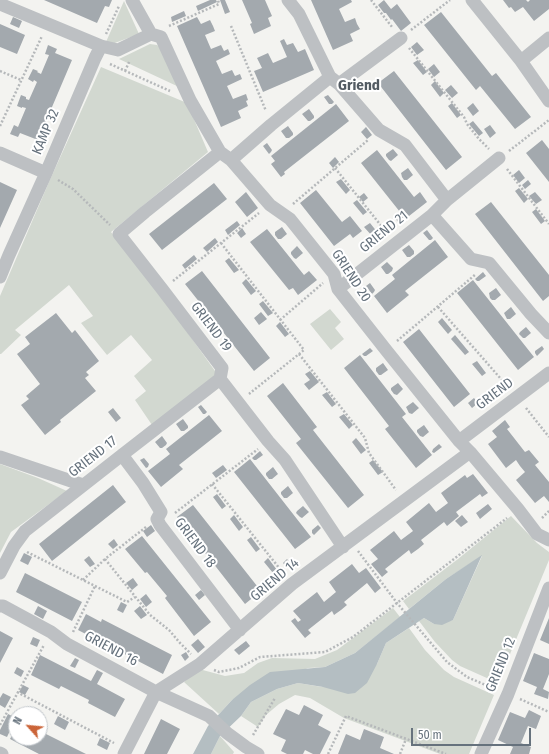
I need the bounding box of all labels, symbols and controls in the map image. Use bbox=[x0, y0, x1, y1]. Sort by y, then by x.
district label: Griend bbox=[338, 77, 380, 95]
street label: KAMP 32 bbox=[29, 107, 63, 157]
street label: GRIEND 21 bbox=[357, 207, 411, 257]
street label: GRIEND 20 bbox=[328, 247, 374, 305]
street label: GRIEND 19 bbox=[187, 299, 235, 355]
street label: GRIEND bbox=[473, 374, 517, 414]
street label: GRIEND 17 bbox=[65, 433, 121, 481]
street label: GRIEND 18 bbox=[171, 515, 219, 571]
street label: GRIEND 14 bbox=[247, 555, 303, 605]
street label: GRIEND 16 bbox=[81, 628, 141, 670]
street label: GRIEND 12 bbox=[482, 635, 520, 695]
north arrow bbox=[8, 706, 48, 746]
text: N bbox=[10, 715, 25, 727]
scale bar bbox=[413, 720, 533, 746]
text: 50 m bbox=[418, 728, 442, 742]

